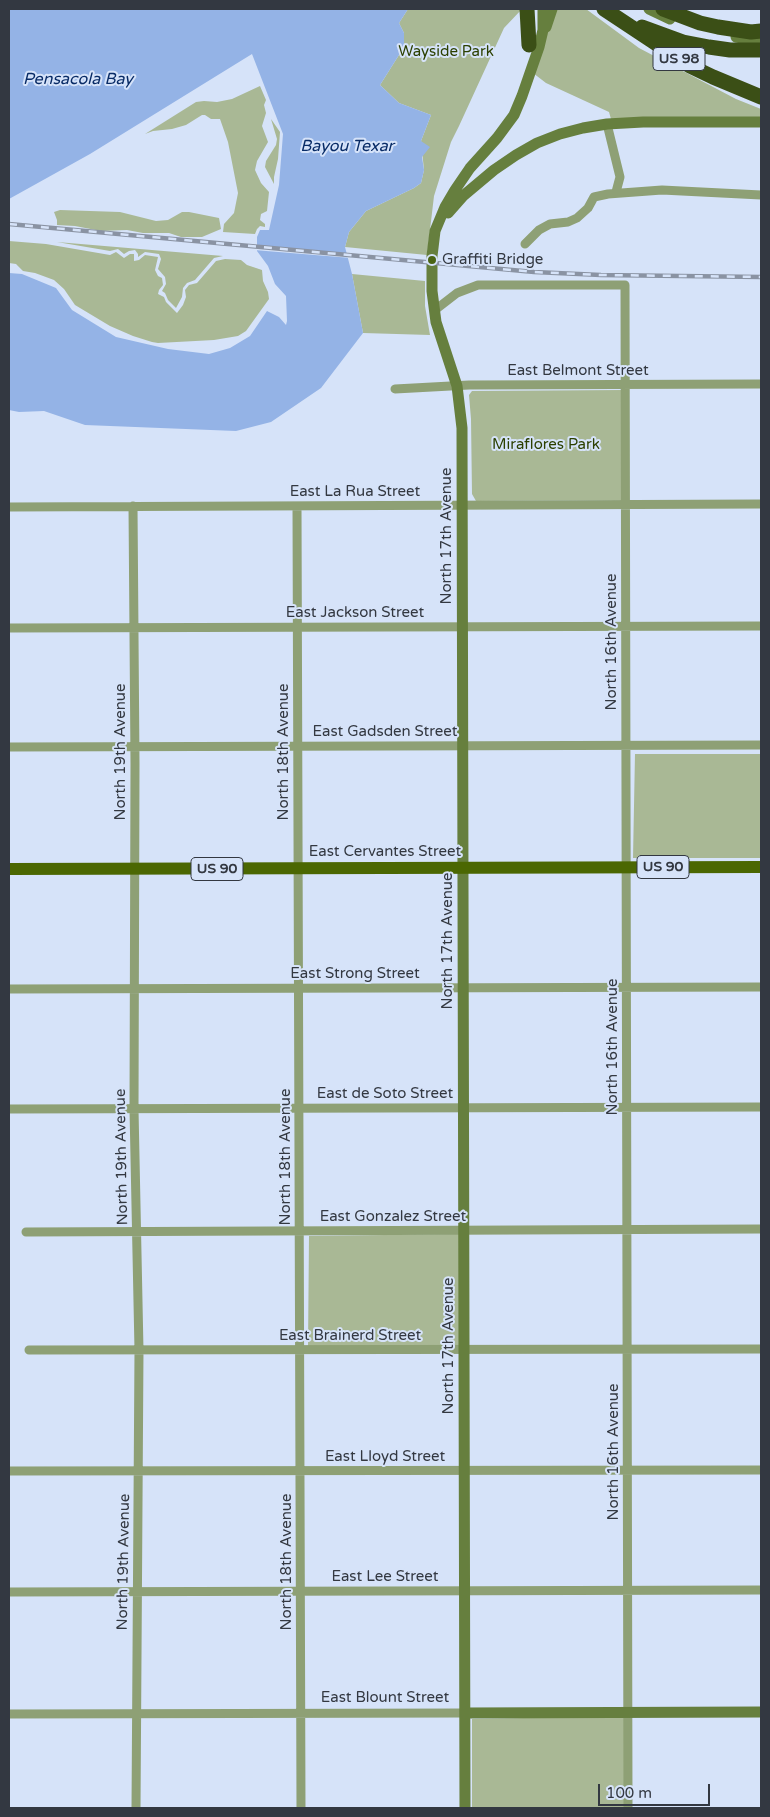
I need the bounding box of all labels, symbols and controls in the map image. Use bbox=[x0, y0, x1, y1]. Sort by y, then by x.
park label: Wayside Park bbox=[398, 43, 494, 61]
road number: US 98 bbox=[653, 48, 705, 70]
water label: Pensacola Bay bbox=[23, 70, 133, 90]
water label: Bayou Texar bbox=[300, 137, 394, 157]
place label: Graffiti Bridge bbox=[442, 251, 543, 269]
marker: Graffiti Bridge bbox=[426, 254, 438, 266]
street label: East Belmont Street bbox=[507, 362, 649, 380]
park label: Miraflores Park bbox=[492, 436, 600, 454]
street label: North 17th Avenue bbox=[438, 468, 456, 604]
street label: East La Rua Street bbox=[290, 483, 420, 501]
street label: North 16th Avenue bbox=[603, 574, 621, 710]
street label: East Jackson Street bbox=[286, 604, 424, 622]
street label: North 19th Avenue bbox=[112, 684, 130, 820]
street label: North 18th Avenue bbox=[275, 684, 293, 820]
street label: East Gadsden Street bbox=[313, 723, 457, 741]
street label: East Cervantes Street bbox=[309, 843, 461, 861]
road number: US 90 bbox=[637, 856, 689, 879]
road number: US 90 bbox=[191, 858, 243, 881]
street label: North 17th Avenue bbox=[439, 873, 457, 1009]
street label: East Strong Street bbox=[290, 965, 420, 983]
street label: North 16th Avenue bbox=[604, 979, 622, 1115]
street label: East de Soto Street bbox=[317, 1085, 453, 1103]
street label: North 19th Avenue bbox=[112, 1088, 132, 1226]
street label: North 18th Avenue bbox=[277, 1089, 295, 1225]
street label: East Gonzalez Street bbox=[320, 1208, 466, 1226]
street label: North 17th Avenue bbox=[440, 1278, 458, 1414]
street label: East Brainerd Street bbox=[279, 1327, 421, 1345]
street label: North 16th Avenue bbox=[605, 1384, 623, 1520]
street label: East Lloyd Street bbox=[325, 1448, 445, 1466]
street label: North 19th Avenue bbox=[114, 1493, 134, 1631]
street label: North 18th Avenue bbox=[278, 1494, 296, 1630]
street label: East Lee Street bbox=[331, 1568, 439, 1586]
street label: East Blount Street bbox=[321, 1689, 449, 1707]
scale bar bbox=[600, 1774, 712, 1806]
text: 100 m bbox=[606, 1784, 652, 1802]

